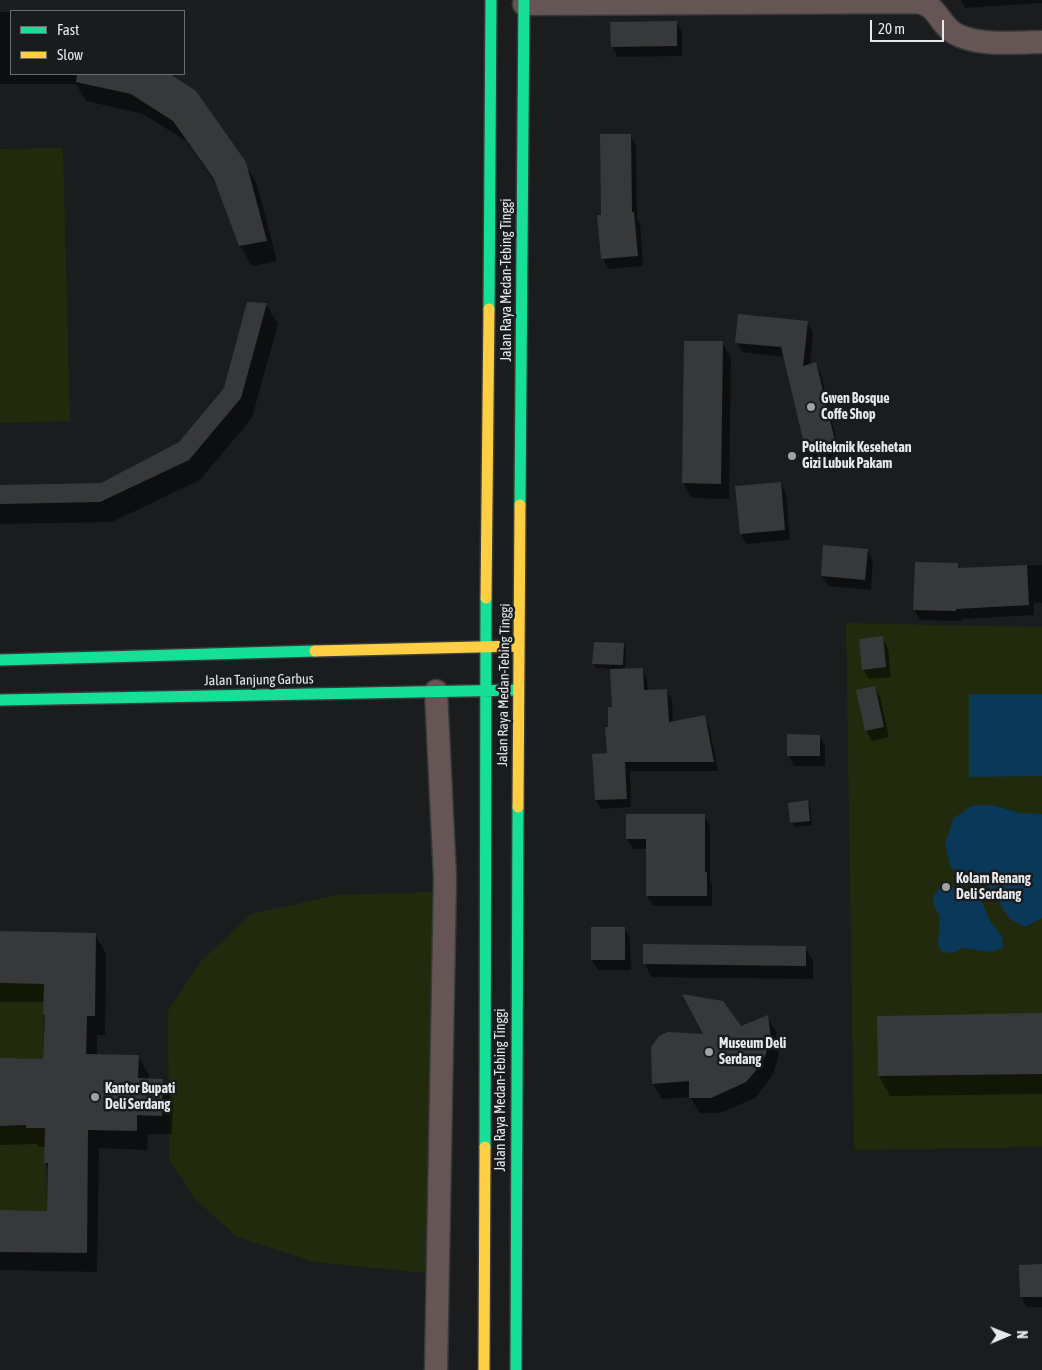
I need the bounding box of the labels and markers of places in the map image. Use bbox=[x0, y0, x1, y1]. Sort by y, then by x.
place label: Gwen Bosque Coffe Shop bbox=[821, 391, 890, 424]
marker: Gwen Bosque Coffe Shop bbox=[805, 401, 817, 413]
place label: Politeknik Kesehetan Gizi Lubuk Pakam bbox=[802, 440, 911, 472]
marker: Politeknik Kesehetan Gizi Lubuk Pakam bbox=[786, 450, 798, 462]
place label: Kolam Renang Deli Serdang bbox=[956, 871, 1031, 904]
marker: Kolam Renang Deli Serdang bbox=[940, 881, 952, 893]
place label: Museum Deli Serdang bbox=[719, 1036, 786, 1068]
marker: Museum Deli Serdang bbox=[703, 1046, 715, 1058]
place label: Kantor Bupati Deli Serdang bbox=[105, 1081, 175, 1114]
marker: Kantor Bupati Deli Serdang bbox=[89, 1091, 101, 1103]

